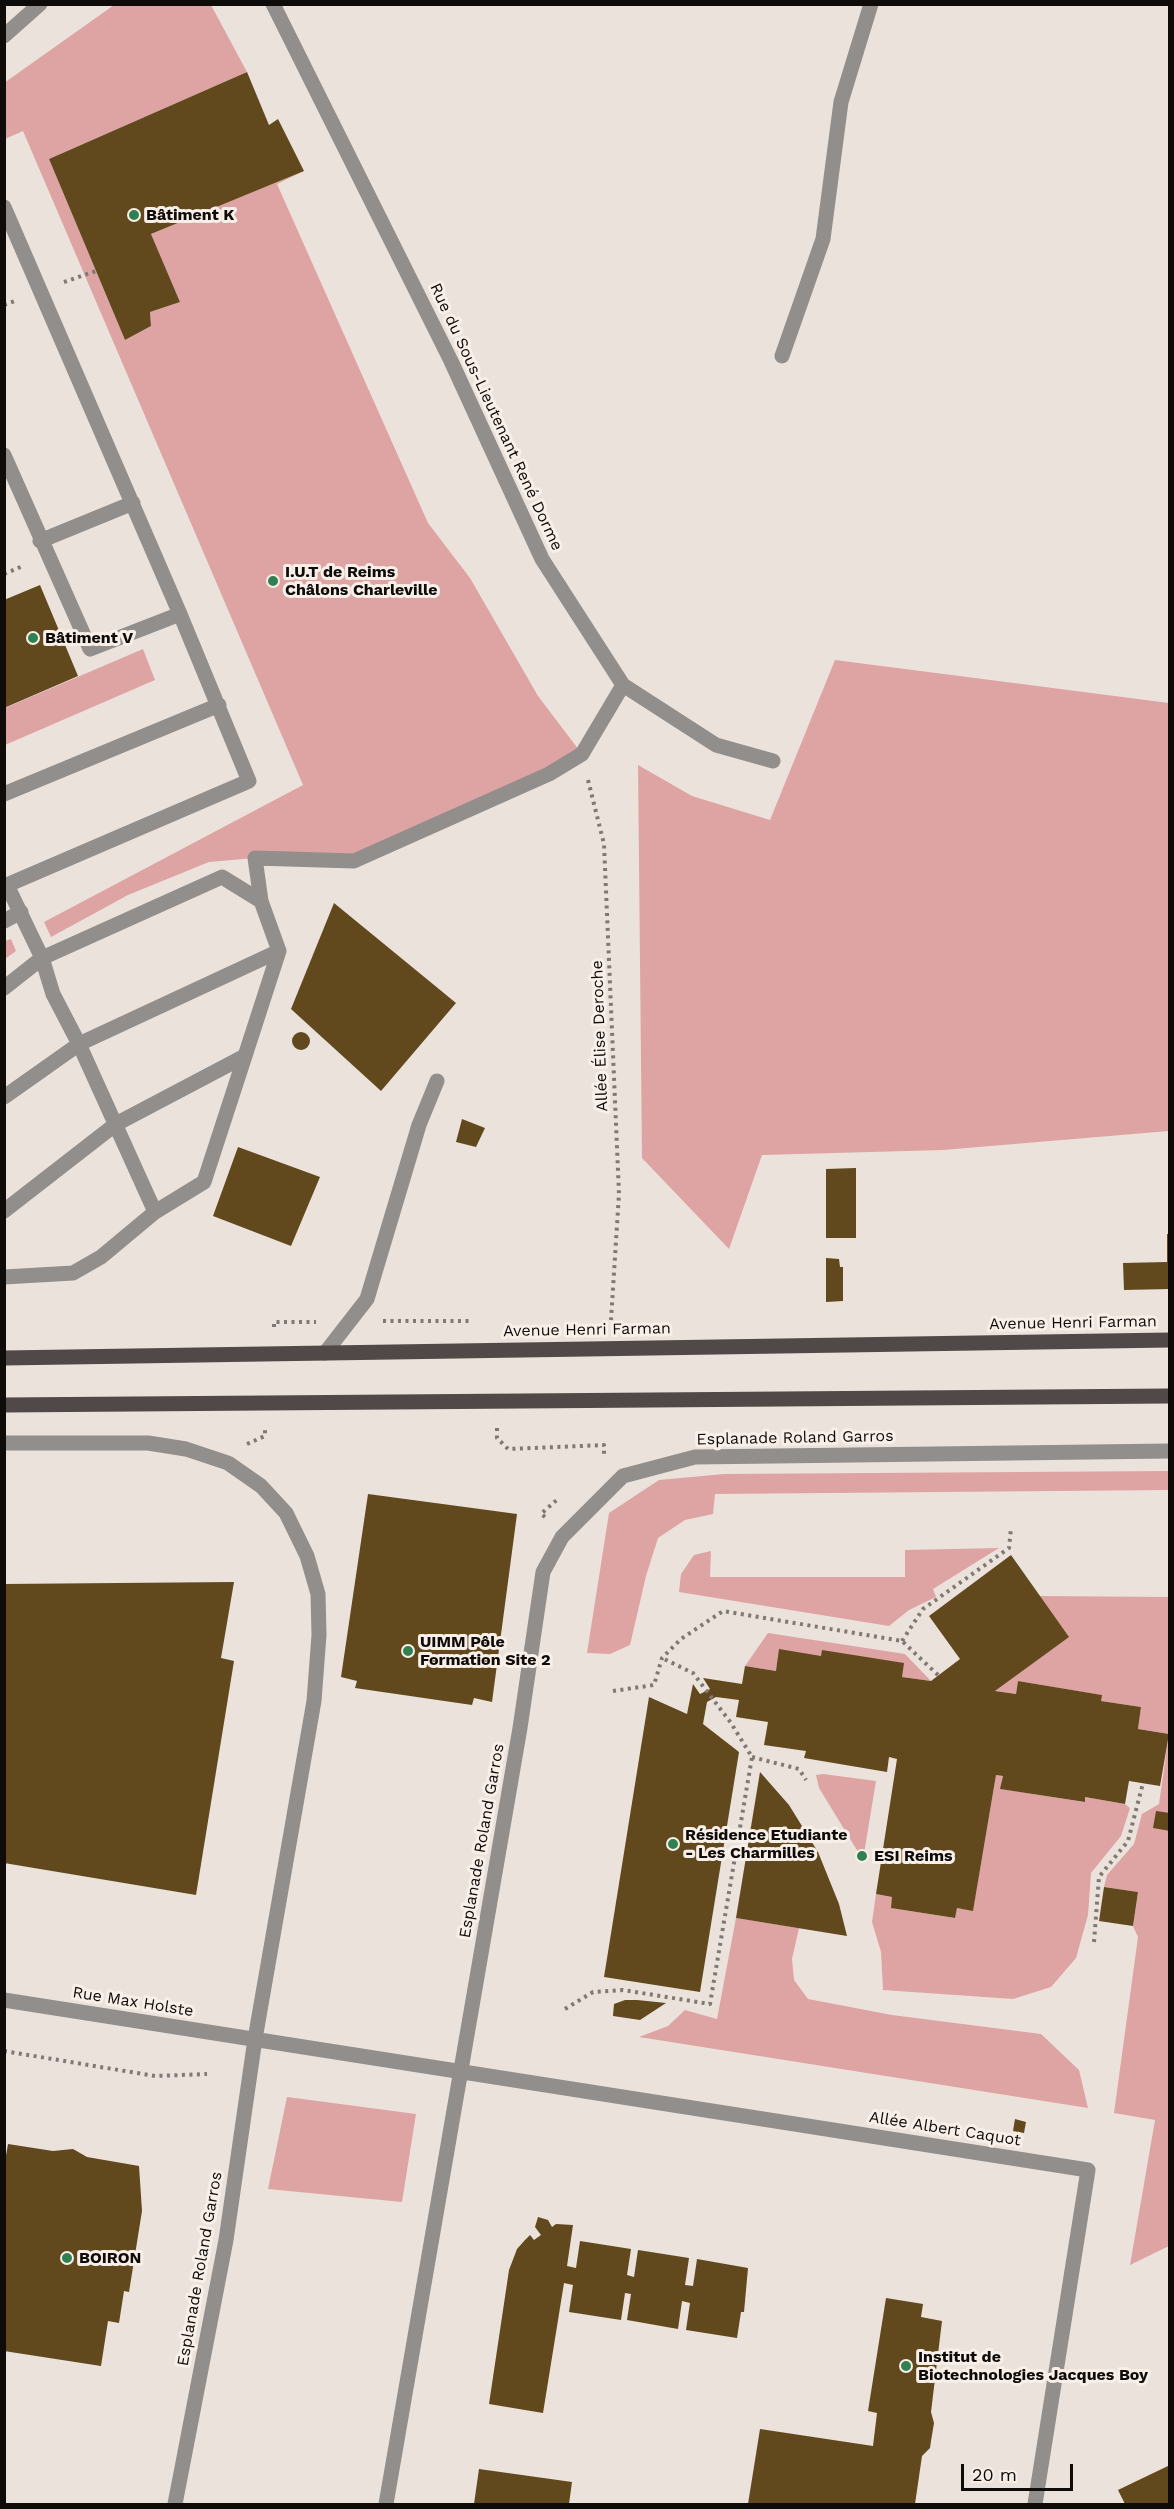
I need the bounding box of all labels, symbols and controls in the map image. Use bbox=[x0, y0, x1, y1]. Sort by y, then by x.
place label: Bâtiment K bbox=[146, 205, 234, 225]
marker: Bâtiment K bbox=[127, 208, 141, 222]
street label: Rue du Sous-Lieutenant René Dorme bbox=[425, 280, 567, 554]
place label: I.U.T de Reims Châlons Charleville bbox=[285, 562, 437, 600]
marker: I.U.T de Reims Châlons Charleville bbox=[266, 574, 280, 588]
place label: Bâtiment V bbox=[45, 628, 133, 648]
marker: Bâtiment V bbox=[26, 631, 40, 645]
street label: Allée Élise Deroche bbox=[588, 960, 612, 1112]
street label: Avenue Henri Farman bbox=[989, 1312, 1157, 1334]
street label: Avenue Henri Farman bbox=[503, 1319, 671, 1341]
street label: Esplanade Roland Garros bbox=[696, 1427, 894, 1449]
place label: UIMM Pôle Formation Site 2 bbox=[420, 1632, 551, 1670]
marker: UIMM Pôle Formation Site 2 bbox=[401, 1644, 415, 1658]
street label: Esplanade Roland Garros bbox=[455, 1742, 509, 1940]
place label: Résidence Etudiante - Les Charmilles bbox=[685, 1825, 847, 1863]
marker: Résidence Etudiante - Les Charmilles bbox=[666, 1837, 680, 1851]
place label: ESI Reims bbox=[874, 1846, 952, 1866]
marker: ESI Reims bbox=[855, 1849, 869, 1863]
street label: Rue Max Holste bbox=[71, 1983, 195, 2021]
street label: Allée Albert Caquot bbox=[868, 2108, 1022, 2150]
street label: Esplanade Roland Garros bbox=[173, 2170, 227, 2368]
place label: BOIRON bbox=[79, 2248, 141, 2268]
marker: BOIRON bbox=[60, 2251, 74, 2265]
place label: Institut de Biotechnologies Jacques Boy bbox=[918, 2347, 1148, 2385]
marker: Institut de Biotechnologies Jacques Boy bbox=[899, 2359, 913, 2373]
scale bar bbox=[964, 2452, 1076, 2490]
text: 20 m bbox=[972, 2464, 1017, 2485]

